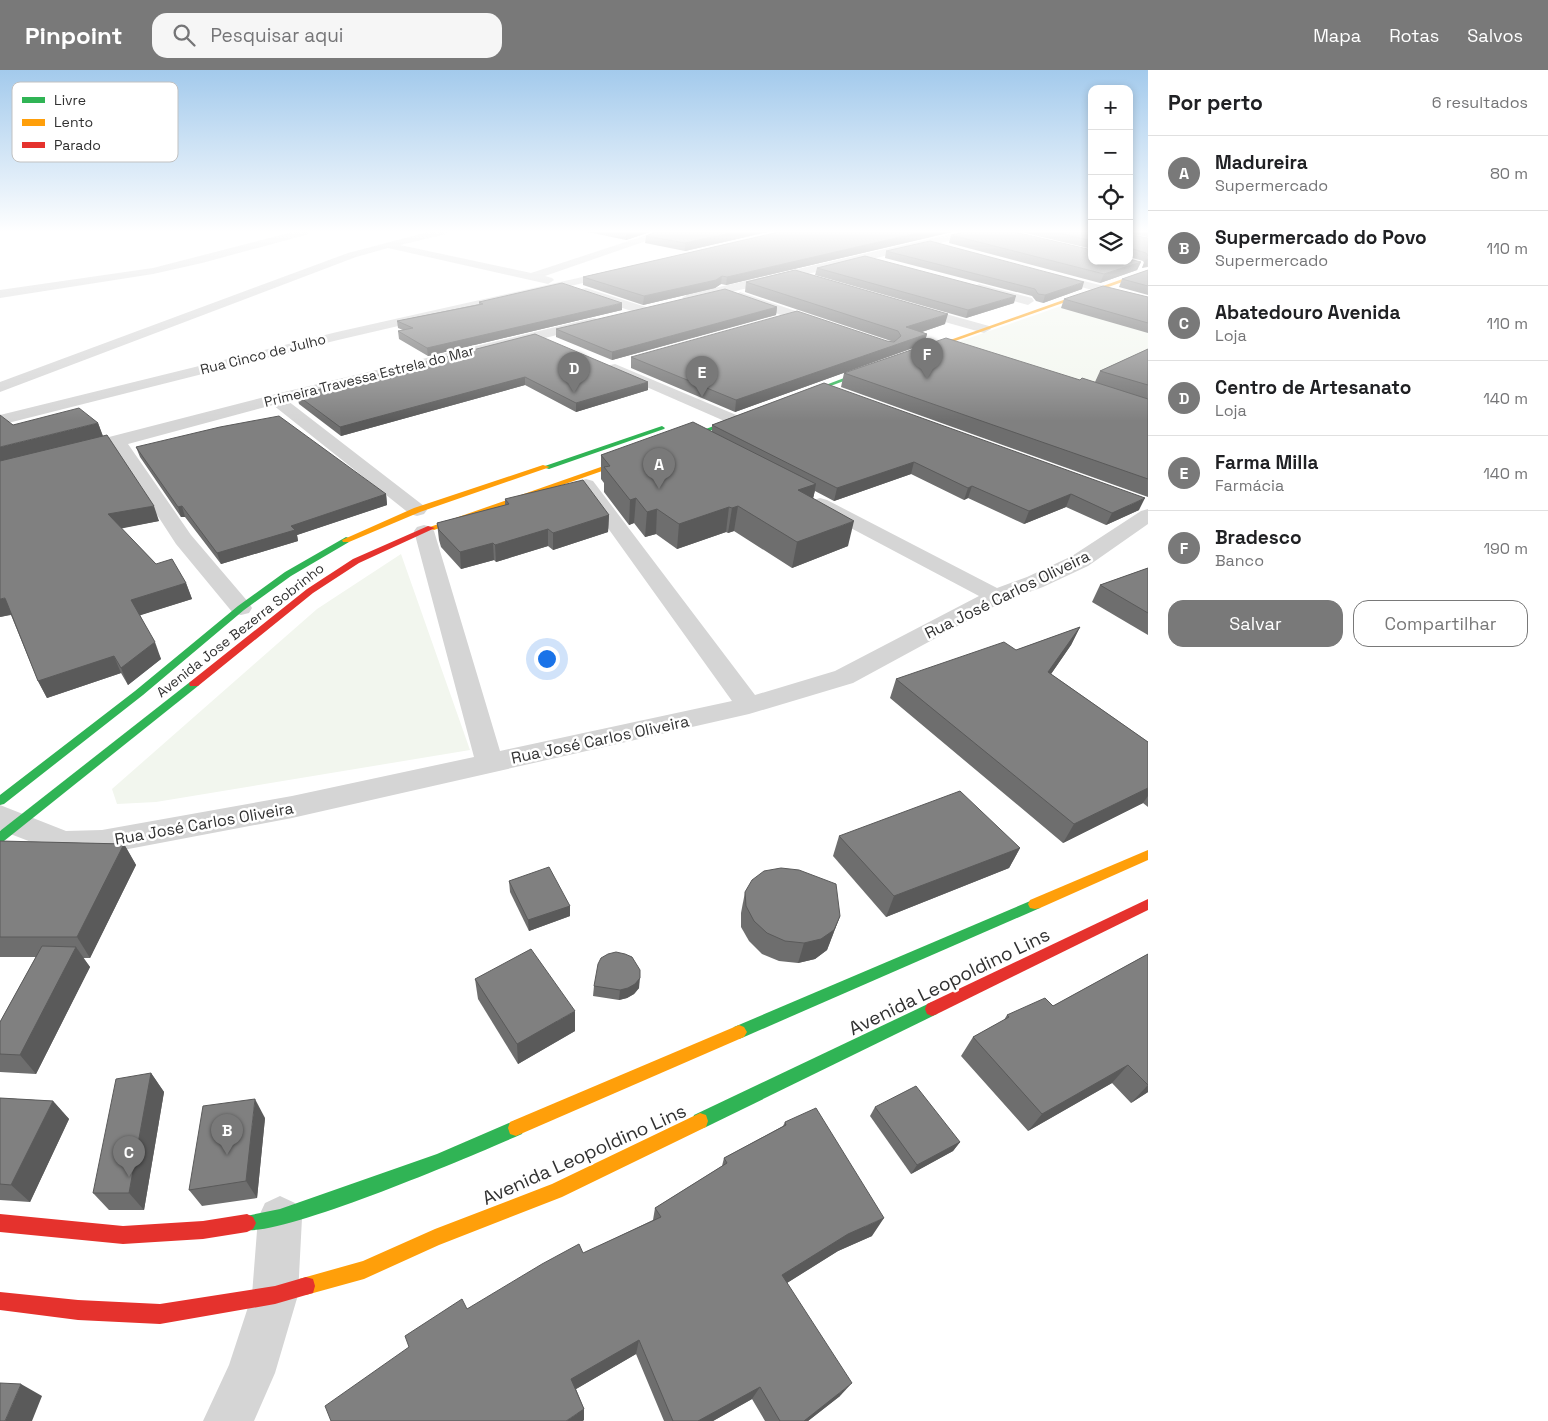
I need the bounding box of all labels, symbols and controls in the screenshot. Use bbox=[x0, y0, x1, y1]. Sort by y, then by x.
search box bbox=[152, 13, 502, 58]
text: Pinpoint bbox=[25, 20, 122, 51]
icon: search bbox=[170, 21, 198, 49]
text: Pesquisar aqui bbox=[210, 23, 343, 48]
text: Mapa bbox=[1313, 24, 1361, 47]
text: Rotas bbox=[1389, 24, 1439, 47]
text: Salvos bbox=[1467, 24, 1523, 47]
legend bbox=[12, 82, 178, 162]
map controls bbox=[1088, 85, 1133, 265]
button: + bbox=[1088, 85, 1133, 130]
text: Por perto bbox=[1168, 89, 1263, 116]
text: Livre bbox=[54, 91, 86, 109]
text: 6 resultados bbox=[1432, 92, 1528, 113]
text: Lento bbox=[54, 113, 93, 131]
button: − bbox=[1088, 130, 1133, 175]
text: Parado bbox=[54, 136, 101, 154]
text: Madureira bbox=[1215, 150, 1308, 175]
text: A bbox=[1179, 163, 1189, 184]
text: 80 m bbox=[1490, 163, 1528, 184]
button: locate bbox=[1088, 175, 1133, 220]
text: Supermercado bbox=[1215, 175, 1328, 196]
button: layers bbox=[1088, 220, 1133, 265]
text: Supermercado do Povo bbox=[1215, 225, 1427, 250]
text: B bbox=[1179, 238, 1189, 259]
text: 110 m bbox=[1486, 238, 1528, 259]
text: Supermercado bbox=[1215, 250, 1328, 271]
text: Abatedouro Avenida bbox=[1215, 300, 1400, 325]
text: C bbox=[1179, 313, 1189, 334]
text: 110 m bbox=[1486, 313, 1528, 334]
text: Loja bbox=[1215, 325, 1247, 346]
street label: Rua Cinco de Julho bbox=[198, 330, 328, 378]
pin: F bbox=[911, 338, 943, 379]
street label: Primeira Travessa Estrela do Mar bbox=[262, 341, 476, 411]
pin: D bbox=[558, 352, 590, 393]
pin: E bbox=[686, 356, 718, 397]
text: Centro de Artesanato bbox=[1215, 375, 1411, 400]
text: D bbox=[1179, 388, 1189, 409]
text: 140 m bbox=[1483, 388, 1528, 409]
text: Loja bbox=[1215, 400, 1247, 421]
pin: A bbox=[643, 448, 675, 489]
text: Farma Milla bbox=[1215, 450, 1318, 475]
text: E bbox=[1180, 463, 1188, 484]
text: 140 m bbox=[1483, 463, 1528, 484]
text: Farmácia bbox=[1215, 475, 1284, 496]
text: Bradesco bbox=[1215, 525, 1302, 550]
text: F bbox=[1180, 538, 1188, 559]
text: 190 m bbox=[1483, 538, 1528, 559]
street label: Rua José Carlos Oliveira bbox=[921, 545, 1093, 644]
text: Banco bbox=[1215, 550, 1264, 571]
street label: Avenida Jose Bezerra Sobrinho bbox=[153, 559, 327, 701]
button: Salvar bbox=[1168, 600, 1343, 647]
button: Compartilhar bbox=[1353, 600, 1528, 647]
your location bbox=[534, 646, 560, 672]
street label: Rua José Carlos Oliveira bbox=[509, 710, 691, 769]
street label: Rua José Carlos Oliveira bbox=[113, 797, 295, 850]
street label: Avenida Leopoldino Lins bbox=[844, 922, 1054, 1041]
street label: Avenida Leopoldino Lins bbox=[478, 1098, 690, 1211]
pin: B bbox=[211, 1114, 243, 1155]
pin: C bbox=[113, 1136, 145, 1177]

